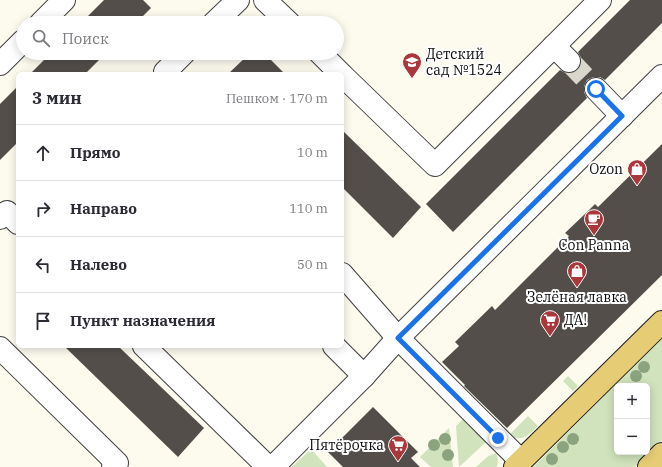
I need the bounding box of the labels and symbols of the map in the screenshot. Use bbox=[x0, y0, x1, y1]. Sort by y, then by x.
place label: Детский сад №1524 bbox=[426, 45, 502, 79]
school or university icon: Детский сад №1524 bbox=[401, 51, 423, 79]
route start bbox=[587, 80, 605, 98]
shop icon: Ozon bbox=[626, 158, 648, 186]
place label: Ozon bbox=[589, 160, 623, 178]
cafe icon: Con Panna bbox=[583, 208, 605, 236]
place label: Con Panna bbox=[559, 236, 630, 254]
shop icon: Зелёная лавка bbox=[566, 260, 588, 288]
place label: Зелёная лавка bbox=[527, 288, 627, 306]
supermarket icon: ДА! bbox=[539, 309, 561, 337]
place label: ДА! bbox=[564, 311, 587, 329]
route end bbox=[489, 429, 507, 447]
supermarket icon: Пятёрочка bbox=[387, 434, 409, 462]
place label: Пятёрочка bbox=[309, 436, 384, 454]

